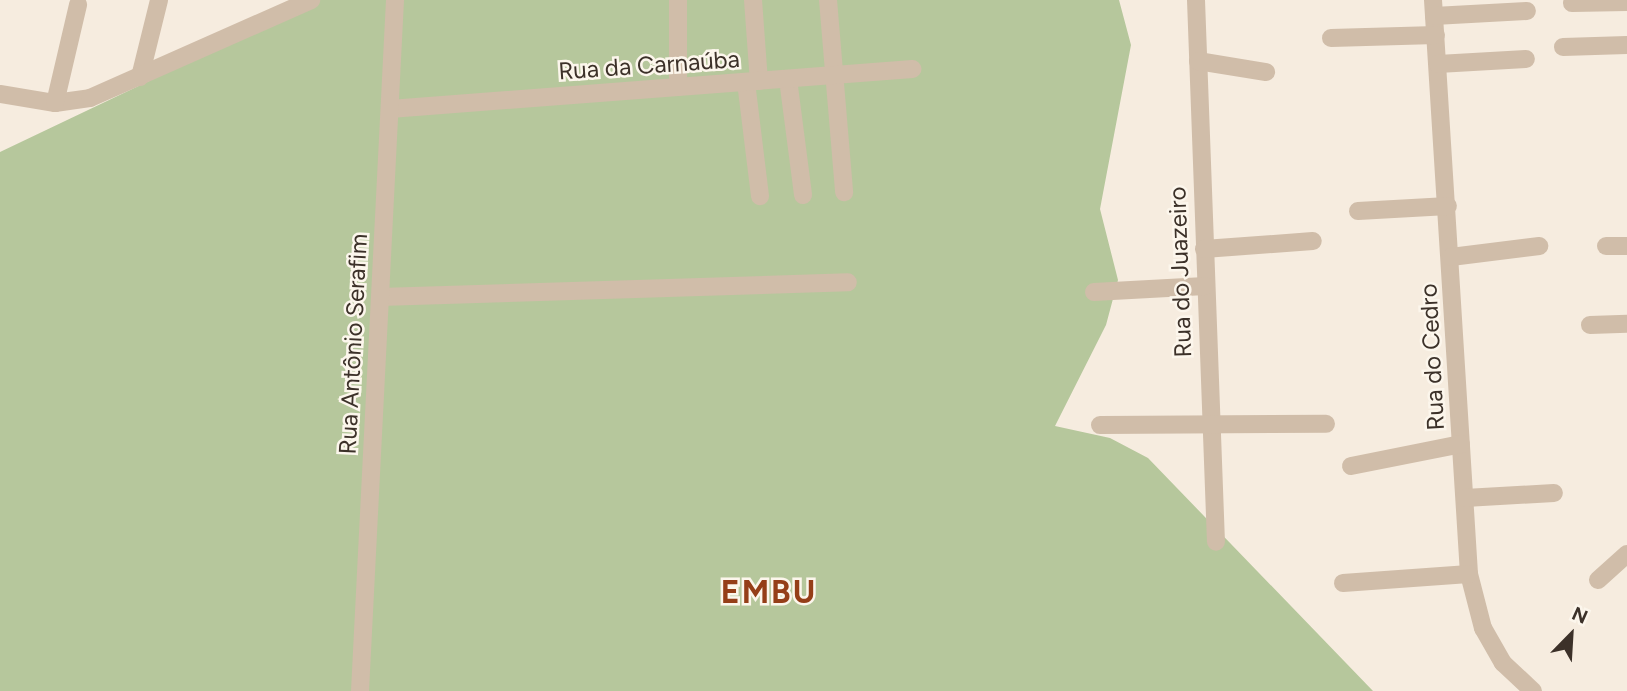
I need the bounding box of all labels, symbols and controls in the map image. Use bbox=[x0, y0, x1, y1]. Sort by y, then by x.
street label: Rua da Carnaúba bbox=[557, 44, 741, 86]
street label: Rua do Juazeiro bbox=[1163, 186, 1197, 358]
street label: Rua Antônio Serafim bbox=[333, 233, 373, 455]
street label: Rua do Cedro bbox=[1414, 283, 1450, 431]
district label: EMBU bbox=[721, 573, 817, 611]
north arrow bbox=[1536, 600, 1606, 670]
text: N bbox=[1568, 602, 1591, 629]

